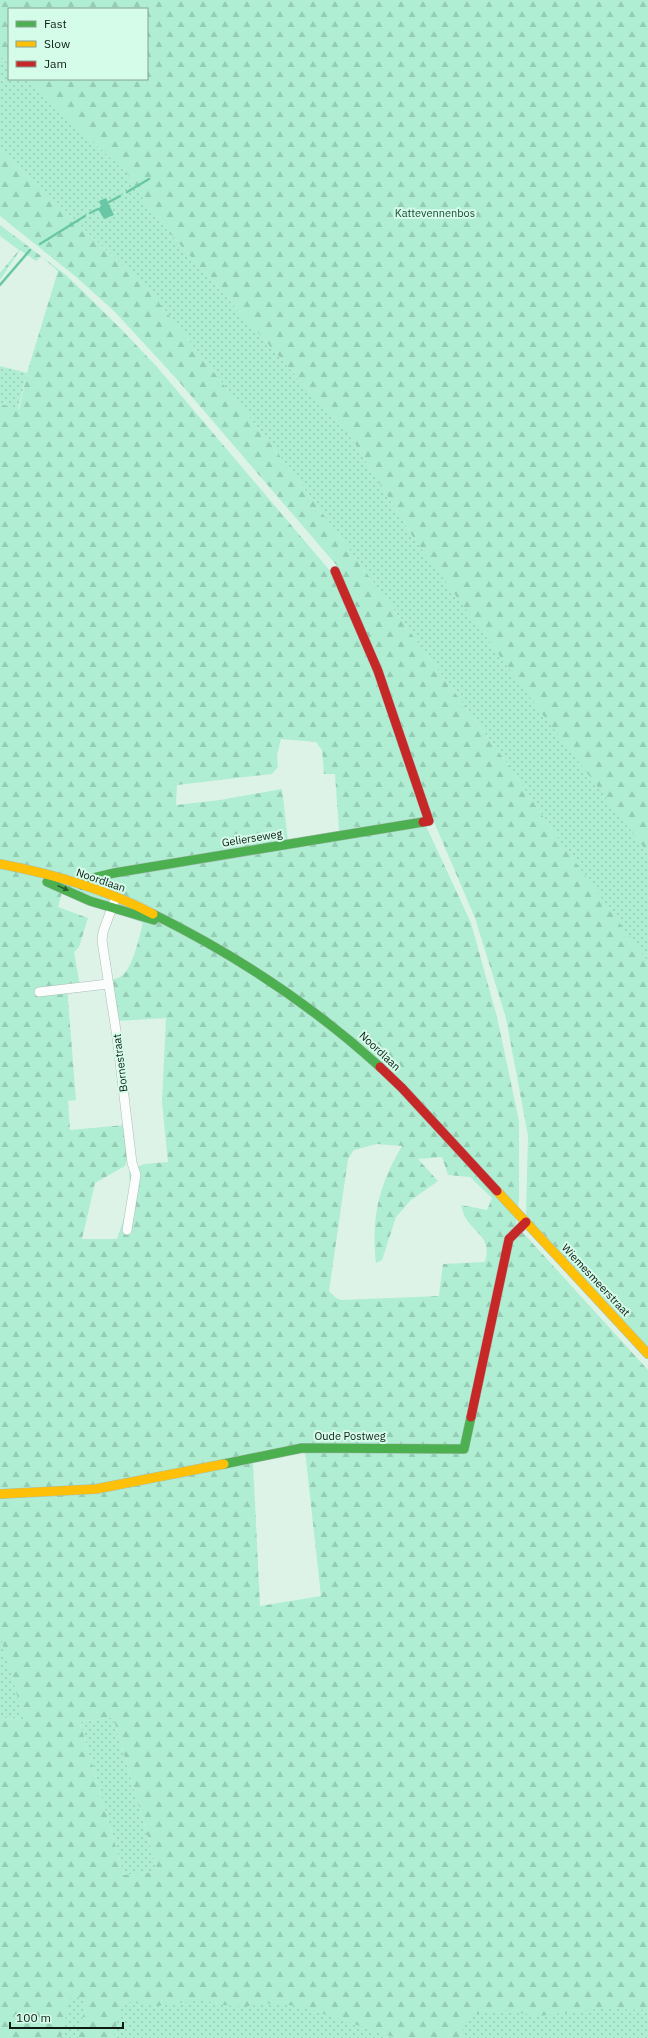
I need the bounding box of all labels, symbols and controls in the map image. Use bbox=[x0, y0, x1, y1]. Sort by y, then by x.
legend bbox=[8, 8, 148, 80]
text: Fast bbox=[44, 16, 67, 31]
text: Slow bbox=[44, 36, 70, 51]
text: Jam bbox=[44, 56, 67, 71]
park label: Kattevennenbos bbox=[395, 206, 475, 220]
street label: Gelierseweg bbox=[221, 826, 283, 850]
street label: Noordlaan bbox=[74, 865, 128, 895]
one-way arrow bbox=[58, 885, 69, 891]
street label: Noordlaan bbox=[356, 1028, 404, 1074]
street label: Bornestraat bbox=[109, 1033, 131, 1093]
street label: Wiemesmeerstraat bbox=[559, 1241, 633, 1319]
street label: Oude Postweg bbox=[314, 1429, 386, 1443]
scale bar bbox=[10, 2004, 123, 2030]
text: 100 m bbox=[16, 2010, 51, 2025]

